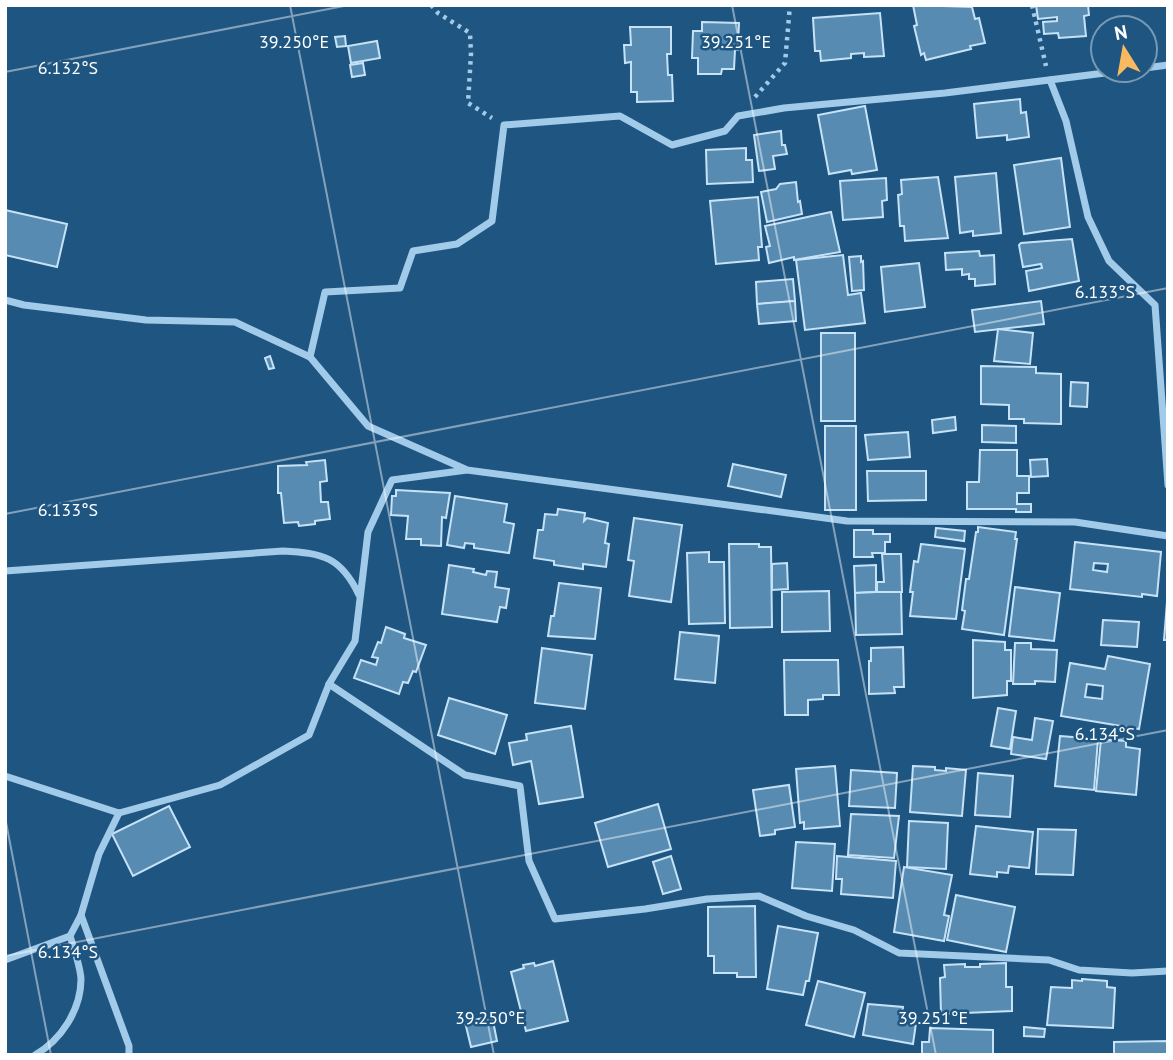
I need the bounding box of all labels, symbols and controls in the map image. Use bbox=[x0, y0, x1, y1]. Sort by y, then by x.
north arrow bbox=[1089, 14, 1159, 84]
text: N bbox=[1112, 19, 1129, 45]
text: 39.250°E bbox=[259, 30, 329, 53]
text: 39.251°E bbox=[701, 30, 771, 53]
text: 6.132°S bbox=[38, 56, 98, 79]
text: 6.133°S bbox=[1075, 280, 1135, 303]
text: 6.133°S bbox=[38, 498, 98, 521]
text: 6.134°S bbox=[1075, 722, 1135, 745]
text: 6.134°S bbox=[38, 940, 98, 963]
text: 39.250°E bbox=[455, 1006, 525, 1029]
text: 39.251°E bbox=[898, 1006, 968, 1029]

